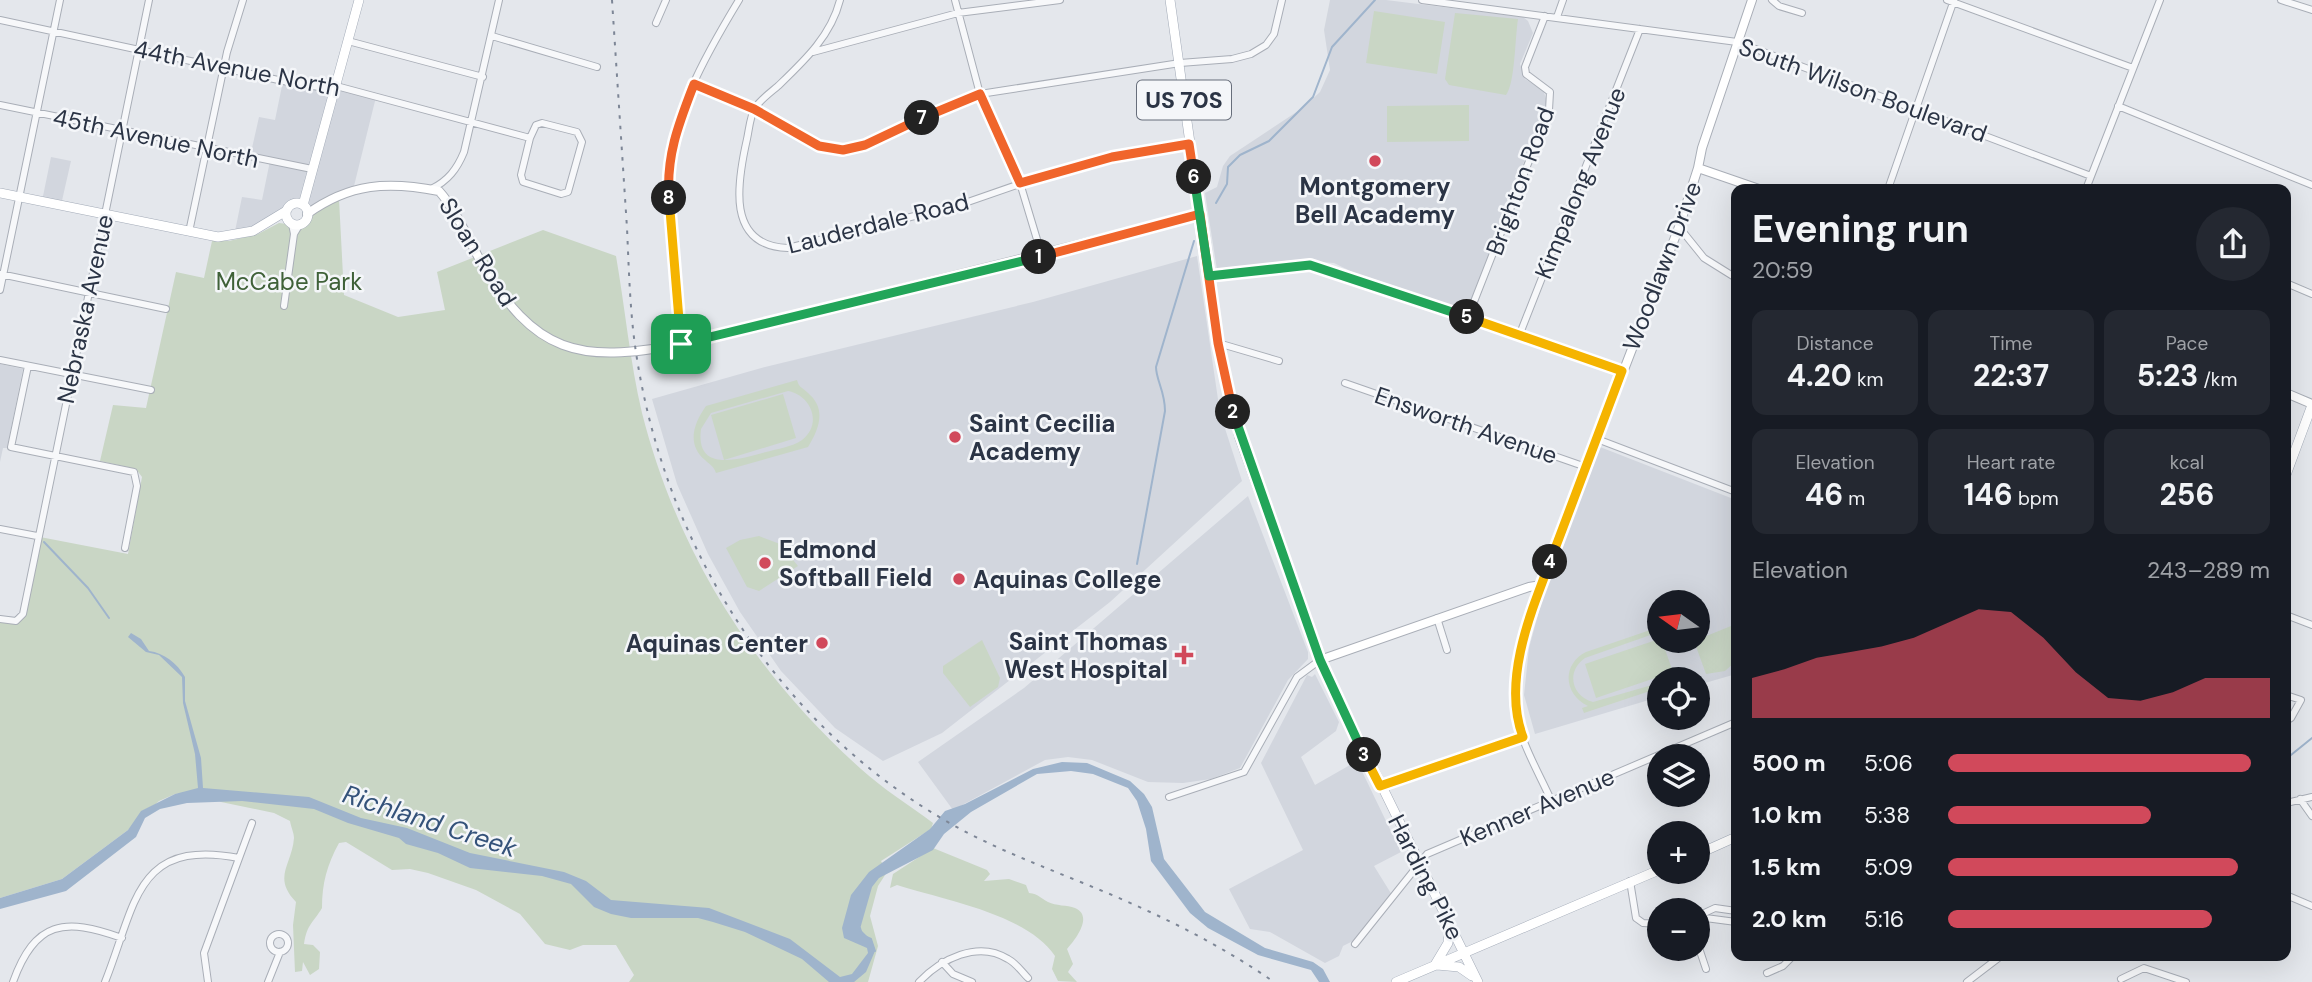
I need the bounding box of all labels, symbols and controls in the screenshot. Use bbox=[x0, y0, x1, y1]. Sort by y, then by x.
street label: South Wilson Boulevard bbox=[1735, 31, 1991, 149]
street label: 44th Avenue North bbox=[131, 33, 343, 103]
road number: US 70S bbox=[1137, 80, 1231, 120]
street label: Kimpalong Avenue bbox=[1527, 83, 1633, 283]
pin: 7 bbox=[904, 100, 940, 136]
street label: 45th Avenue North bbox=[50, 101, 262, 175]
street label: Brighton Road bbox=[1479, 103, 1561, 259]
text: 7 bbox=[916, 105, 927, 130]
marker: Montgomery Bell Academy bbox=[1367, 153, 1383, 169]
pin: 6 bbox=[1176, 160, 1212, 194]
text: 6 bbox=[1187, 164, 1200, 189]
place label: Montgomery Bell Academy bbox=[1295, 171, 1456, 230]
street label: Woodlawn Drive bbox=[1615, 177, 1709, 355]
pin: 8 bbox=[652, 180, 686, 216]
text: 8 bbox=[662, 185, 675, 210]
street label: Lauderdale Road bbox=[784, 185, 972, 261]
street label: Sloan Road bbox=[432, 192, 524, 312]
text: Evening run bbox=[1752, 204, 1969, 254]
button: share bbox=[2196, 207, 2270, 281]
street label: Nebraska Avenue bbox=[50, 212, 120, 406]
pin: 1 bbox=[1021, 240, 1056, 274]
text: 1 bbox=[1035, 244, 1042, 269]
text: 20:59 bbox=[1752, 255, 1813, 285]
park label: McCabe Park bbox=[216, 266, 362, 297]
pin: 5 bbox=[1450, 300, 1484, 334]
text: 5 bbox=[1461, 304, 1472, 329]
pin bbox=[651, 314, 711, 374]
icon: arrive bbox=[662, 325, 700, 363]
text: Distance bbox=[1796, 331, 1874, 356]
text: Time bbox=[1990, 331, 2032, 356]
text: Pace bbox=[2166, 331, 2208, 356]
text: 4.20 bbox=[1787, 356, 1852, 395]
text: 22:37 bbox=[1973, 356, 2049, 395]
text: 5:23 bbox=[2137, 356, 2198, 395]
text: km bbox=[1852, 367, 1883, 392]
text: /km bbox=[2198, 367, 2237, 392]
street label: Ensworth Avenue bbox=[1371, 379, 1561, 471]
pin: 2 bbox=[1216, 394, 1250, 430]
text: 2 bbox=[1227, 399, 1238, 424]
place label: Saint Cecilia Academy bbox=[969, 408, 1115, 467]
marker: Saint Cecilia Academy bbox=[947, 429, 963, 445]
text: Elevation bbox=[1795, 450, 1875, 475]
text: Heart rate bbox=[1967, 450, 2055, 475]
text: kcal bbox=[2170, 450, 2204, 475]
text: 46 bbox=[1805, 475, 1843, 514]
text: 146 bbox=[1963, 475, 2013, 514]
text: 256 bbox=[2160, 475, 2215, 514]
text: m bbox=[1843, 486, 1865, 511]
text: bpm bbox=[2013, 486, 2059, 511]
place label: Edmond Softball Field bbox=[779, 534, 932, 593]
pin: 4 bbox=[1532, 544, 1568, 580]
text: 4 bbox=[1543, 549, 1556, 574]
marker: Edmond Softball Field bbox=[757, 555, 773, 571]
text: Elevation bbox=[1752, 555, 1848, 585]
text: 243–289 m bbox=[2147, 555, 2270, 585]
place label: Aquinas College bbox=[973, 564, 1161, 595]
marker: Aquinas College bbox=[951, 571, 967, 587]
north arrow bbox=[1647, 590, 1710, 653]
map controls bbox=[1647, 590, 1710, 961]
place label: Saint Thomas West Hospital bbox=[1004, 626, 1168, 685]
place label: Aquinas Center bbox=[626, 628, 808, 659]
marker: Aquinas Center bbox=[814, 635, 830, 651]
marker: Saint Thomas West Hospital bbox=[1174, 645, 1194, 665]
button: locate bbox=[1647, 667, 1710, 730]
pin: 3 bbox=[1346, 738, 1382, 772]
text: 3 bbox=[1358, 742, 1369, 767]
button: layers bbox=[1647, 744, 1710, 807]
text: 500 m bbox=[1752, 748, 1826, 778]
text: 5:06 bbox=[1864, 748, 1913, 778]
street label: Kenner Avenue bbox=[1455, 761, 1619, 853]
water label: Richland Creek bbox=[339, 777, 522, 865]
text: 1.0 km bbox=[1752, 800, 1822, 830]
text: 5:38 bbox=[1864, 800, 1910, 830]
street label: Harding Pike bbox=[1381, 809, 1471, 945]
button: + bbox=[1647, 821, 1710, 884]
text: 1.5 km bbox=[1752, 852, 1821, 882]
text: 5:09 bbox=[1864, 852, 1913, 882]
button: − bbox=[1647, 898, 1710, 961]
text: 2.0 km bbox=[1752, 904, 1827, 934]
text: 5:16 bbox=[1864, 904, 1904, 934]

